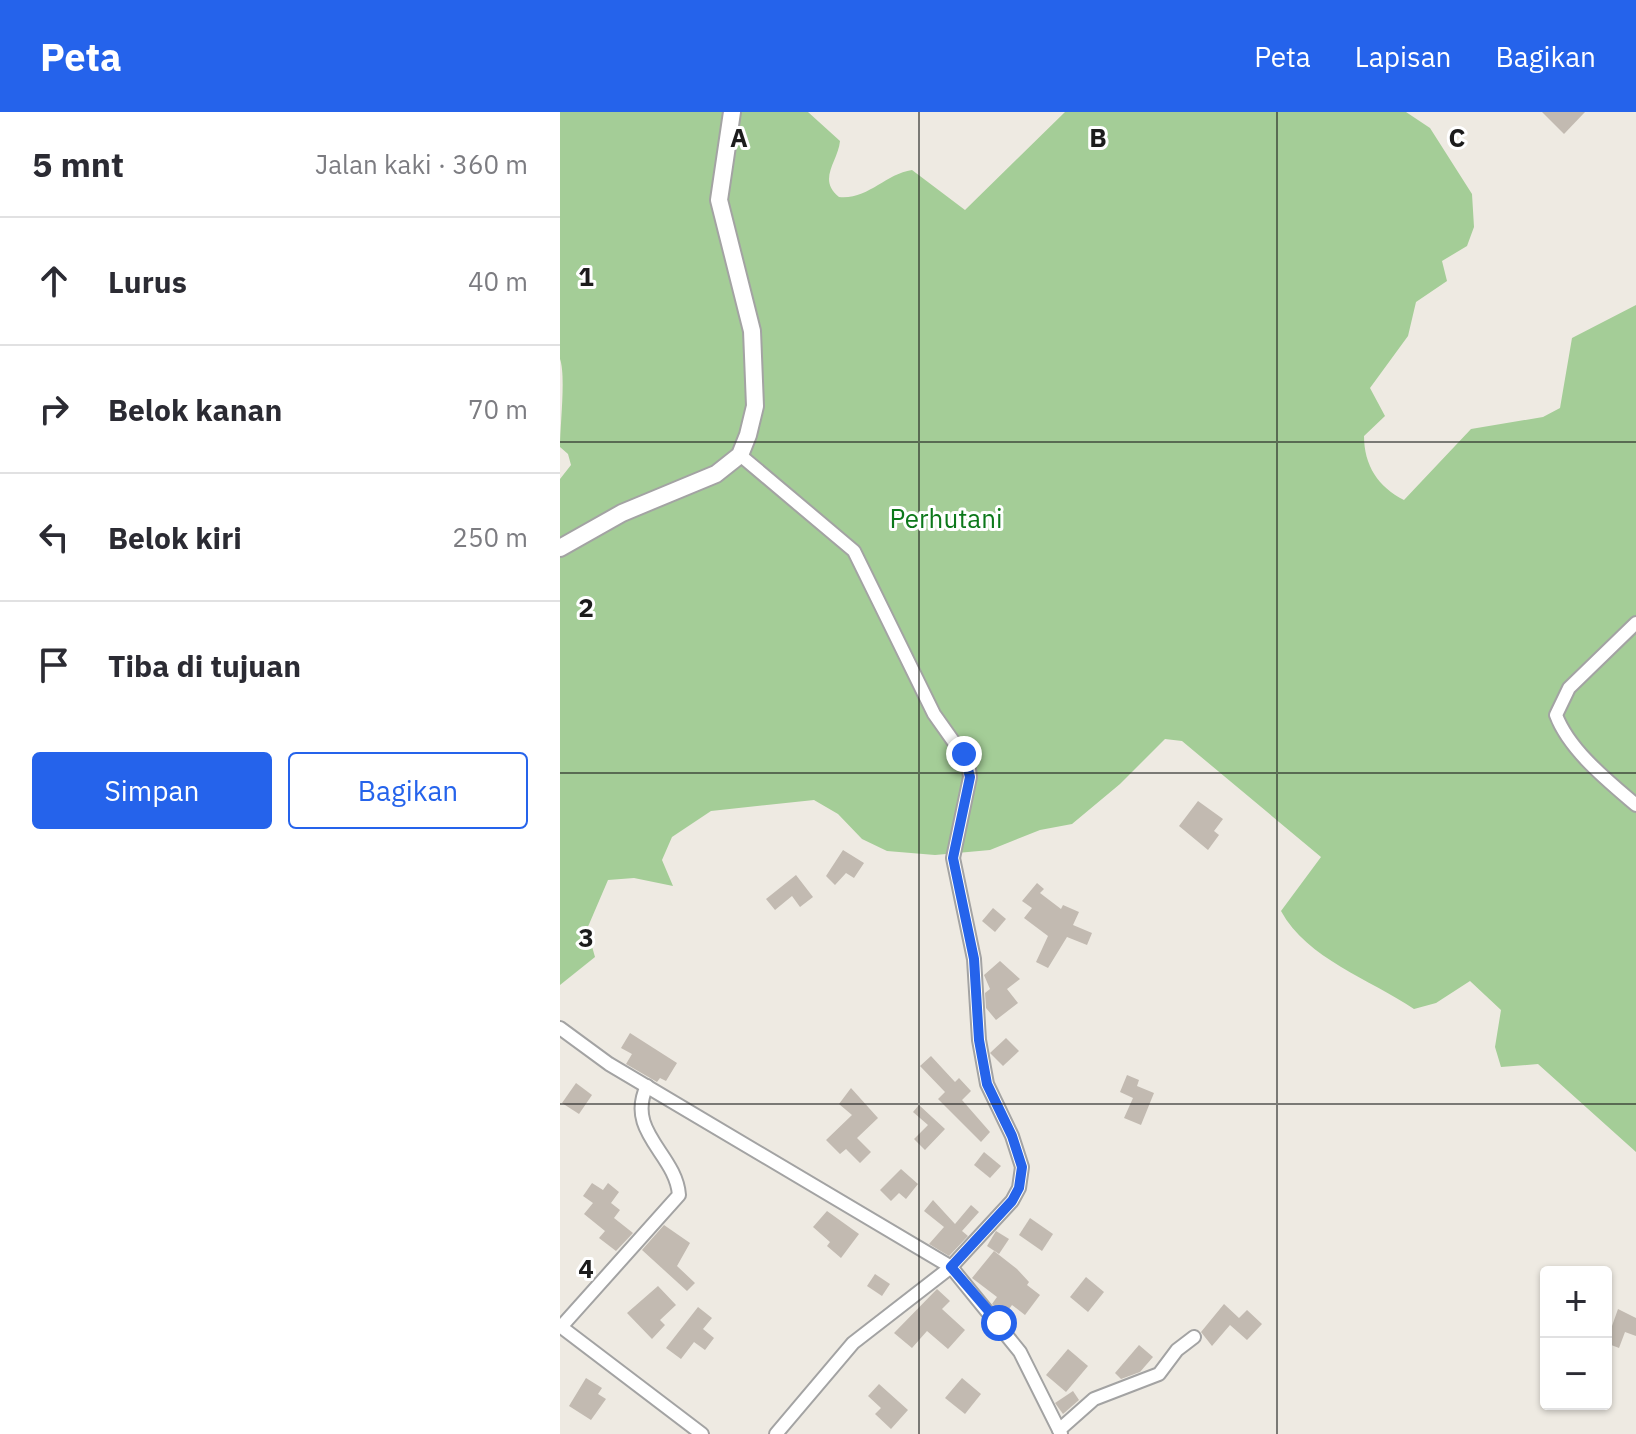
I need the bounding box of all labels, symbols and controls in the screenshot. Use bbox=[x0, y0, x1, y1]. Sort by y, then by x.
text: Peta bbox=[40, 32, 122, 81]
text: Peta bbox=[1254, 38, 1311, 75]
text: Lapisan bbox=[1355, 38, 1452, 75]
text: Bagikan bbox=[1496, 38, 1596, 75]
text: A bbox=[730, 120, 748, 154]
text: B bbox=[1089, 120, 1107, 154]
text: C bbox=[1449, 120, 1466, 154]
text: 5 mnt bbox=[32, 142, 124, 186]
text: Jalan kaki · 360 m bbox=[315, 147, 528, 181]
icon: ahead bbox=[32, 259, 76, 303]
text: 1 bbox=[578, 259, 594, 293]
text: Lurus bbox=[108, 262, 187, 301]
text: 40 m bbox=[468, 264, 528, 298]
icon: right bbox=[32, 387, 76, 431]
text: Belok kanan bbox=[108, 390, 282, 429]
text: 70 m bbox=[468, 392, 528, 426]
park label: Perhutani bbox=[890, 501, 1002, 535]
icon: left bbox=[32, 515, 76, 559]
text: Belok kiri bbox=[108, 518, 242, 557]
text: 250 m bbox=[452, 520, 528, 554]
text: 2 bbox=[578, 590, 594, 624]
icon: arrive bbox=[32, 643, 76, 687]
text: Tiba di tujuan bbox=[108, 646, 301, 685]
route end bbox=[946, 736, 982, 772]
button: Simpan bbox=[32, 752, 272, 829]
button: Bagikan bbox=[288, 752, 528, 829]
text: 3 bbox=[578, 920, 594, 954]
text: 4 bbox=[578, 1251, 594, 1285]
map controls bbox=[1540, 1266, 1612, 1410]
button: + bbox=[1540, 1266, 1612, 1338]
route start bbox=[981, 1305, 1017, 1341]
button: − bbox=[1540, 1338, 1612, 1410]

